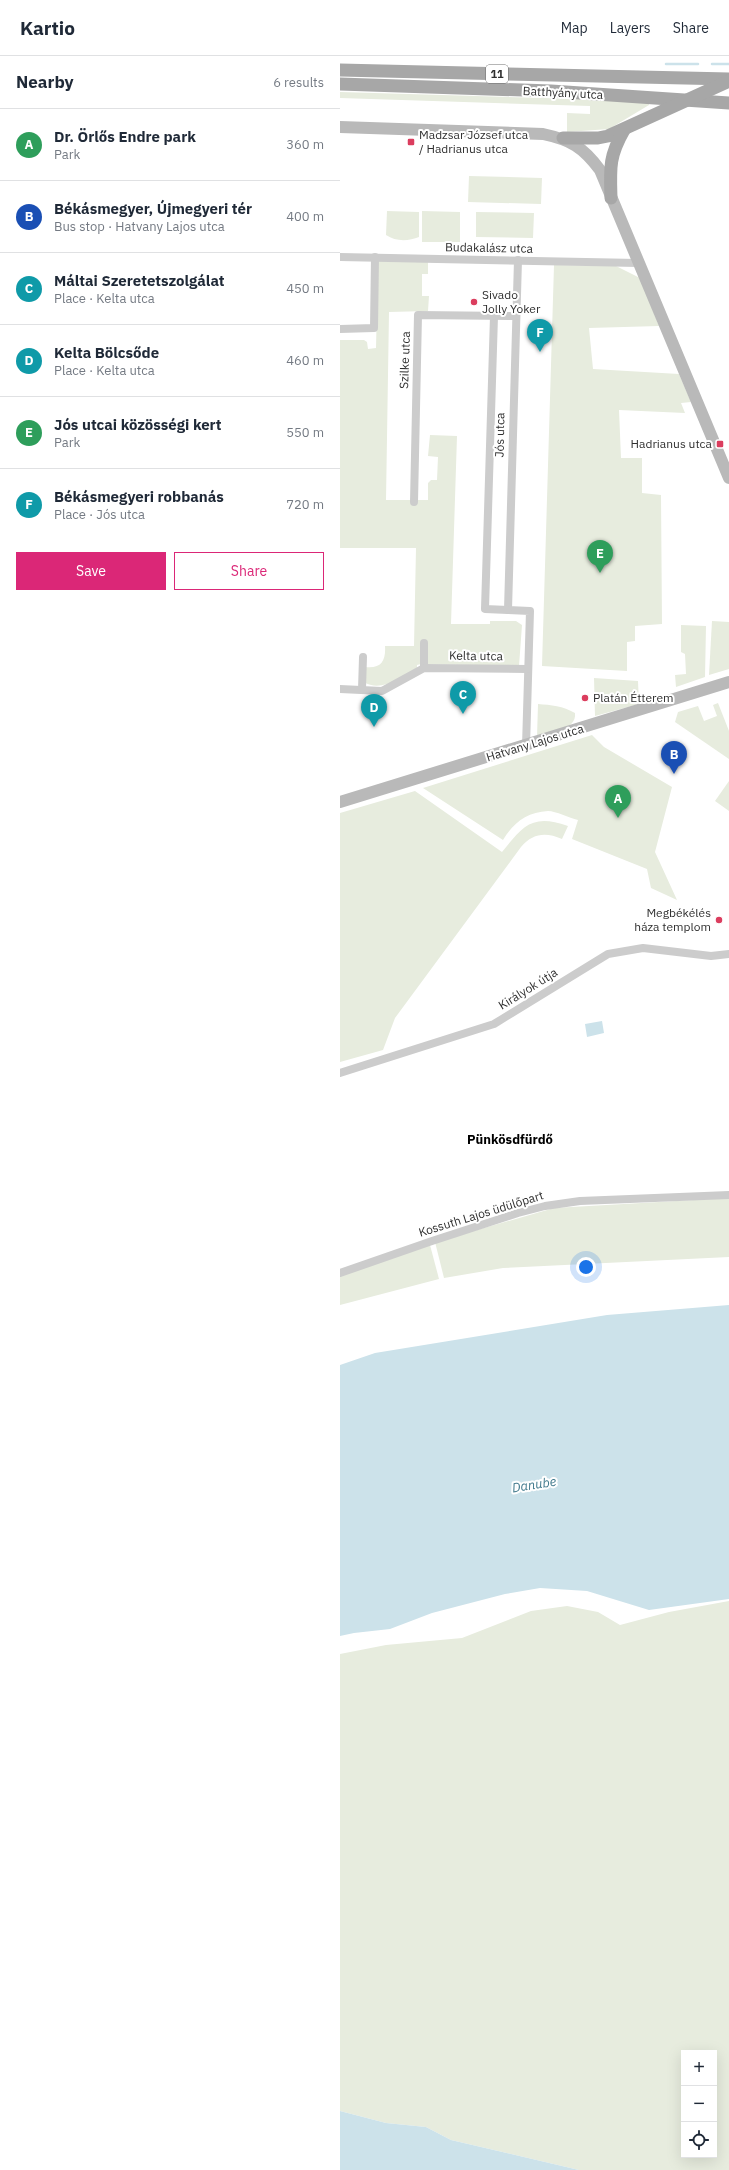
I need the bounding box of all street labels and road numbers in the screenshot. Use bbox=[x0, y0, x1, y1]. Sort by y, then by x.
road number: 11 bbox=[486, 65, 508, 83]
street label: Batthyány utca bbox=[522, 83, 604, 102]
street label: Budakalász utca bbox=[445, 239, 534, 256]
street label: Szilke utca bbox=[396, 330, 413, 389]
street label: Jós utca bbox=[492, 412, 507, 458]
street label: Kelta utca bbox=[449, 648, 504, 663]
street label: Hatvany Lajos utca bbox=[484, 720, 586, 764]
street label: Királyok útja bbox=[495, 964, 561, 1013]
street label: Kossuth Lajos üdülőpart bbox=[417, 1187, 545, 1240]

